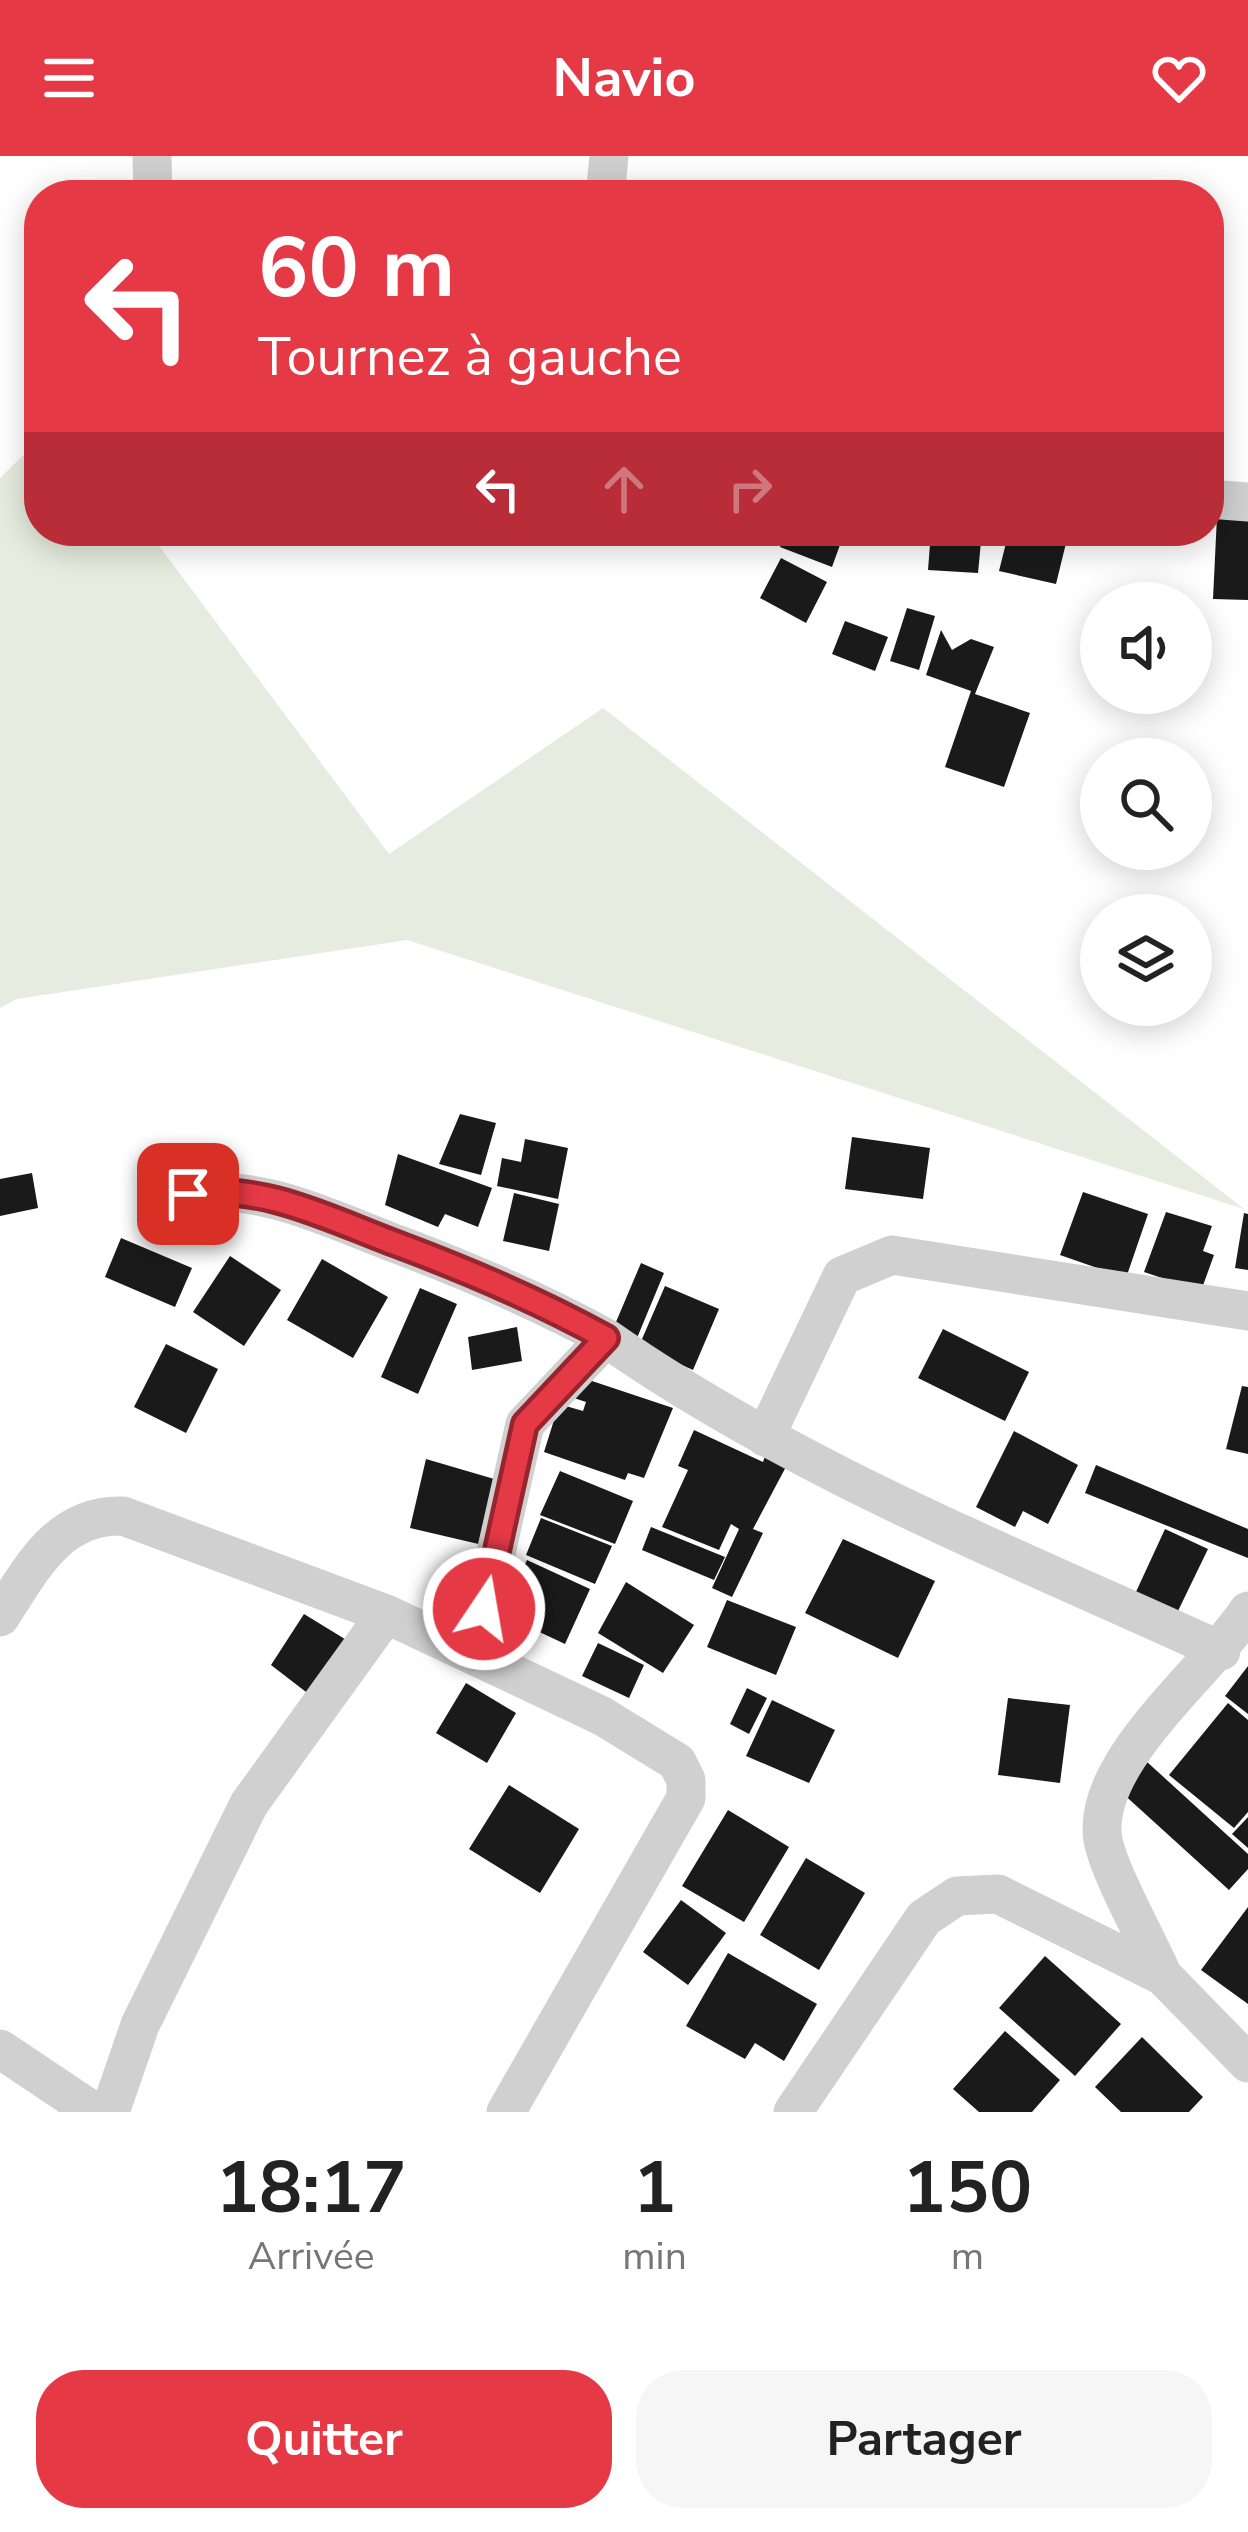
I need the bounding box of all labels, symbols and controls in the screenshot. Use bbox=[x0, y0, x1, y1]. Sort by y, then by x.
text: Navio bbox=[553, 41, 696, 115]
icon: menu bbox=[36, 45, 102, 111]
icon: heart bbox=[1146, 45, 1212, 111]
text: 60 m bbox=[258, 211, 455, 326]
icon: left bbox=[60, 228, 216, 384]
text: Tournez à gauche bbox=[258, 320, 682, 394]
icon: left bbox=[465, 456, 531, 522]
icon: ahead bbox=[591, 456, 657, 522]
icon: right bbox=[717, 456, 783, 522]
map controls bbox=[1080, 582, 1212, 1026]
button: sound bbox=[1080, 582, 1212, 714]
button: search bbox=[1080, 738, 1212, 870]
button: layers bbox=[1080, 894, 1212, 1026]
pin bbox=[137, 1143, 239, 1245]
icon: arrive bbox=[155, 1161, 221, 1227]
position arrow bbox=[421, 1546, 547, 1672]
text: 18:17 bbox=[216, 2139, 406, 2237]
text: 1 bbox=[633, 2139, 676, 2237]
text: 150 bbox=[903, 2139, 1032, 2237]
text: Arrivée bbox=[248, 2230, 374, 2283]
text: min bbox=[622, 2230, 687, 2283]
text: m bbox=[951, 2230, 984, 2283]
button: Quitter bbox=[36, 2370, 612, 2508]
button: Partager bbox=[636, 2370, 1212, 2508]

